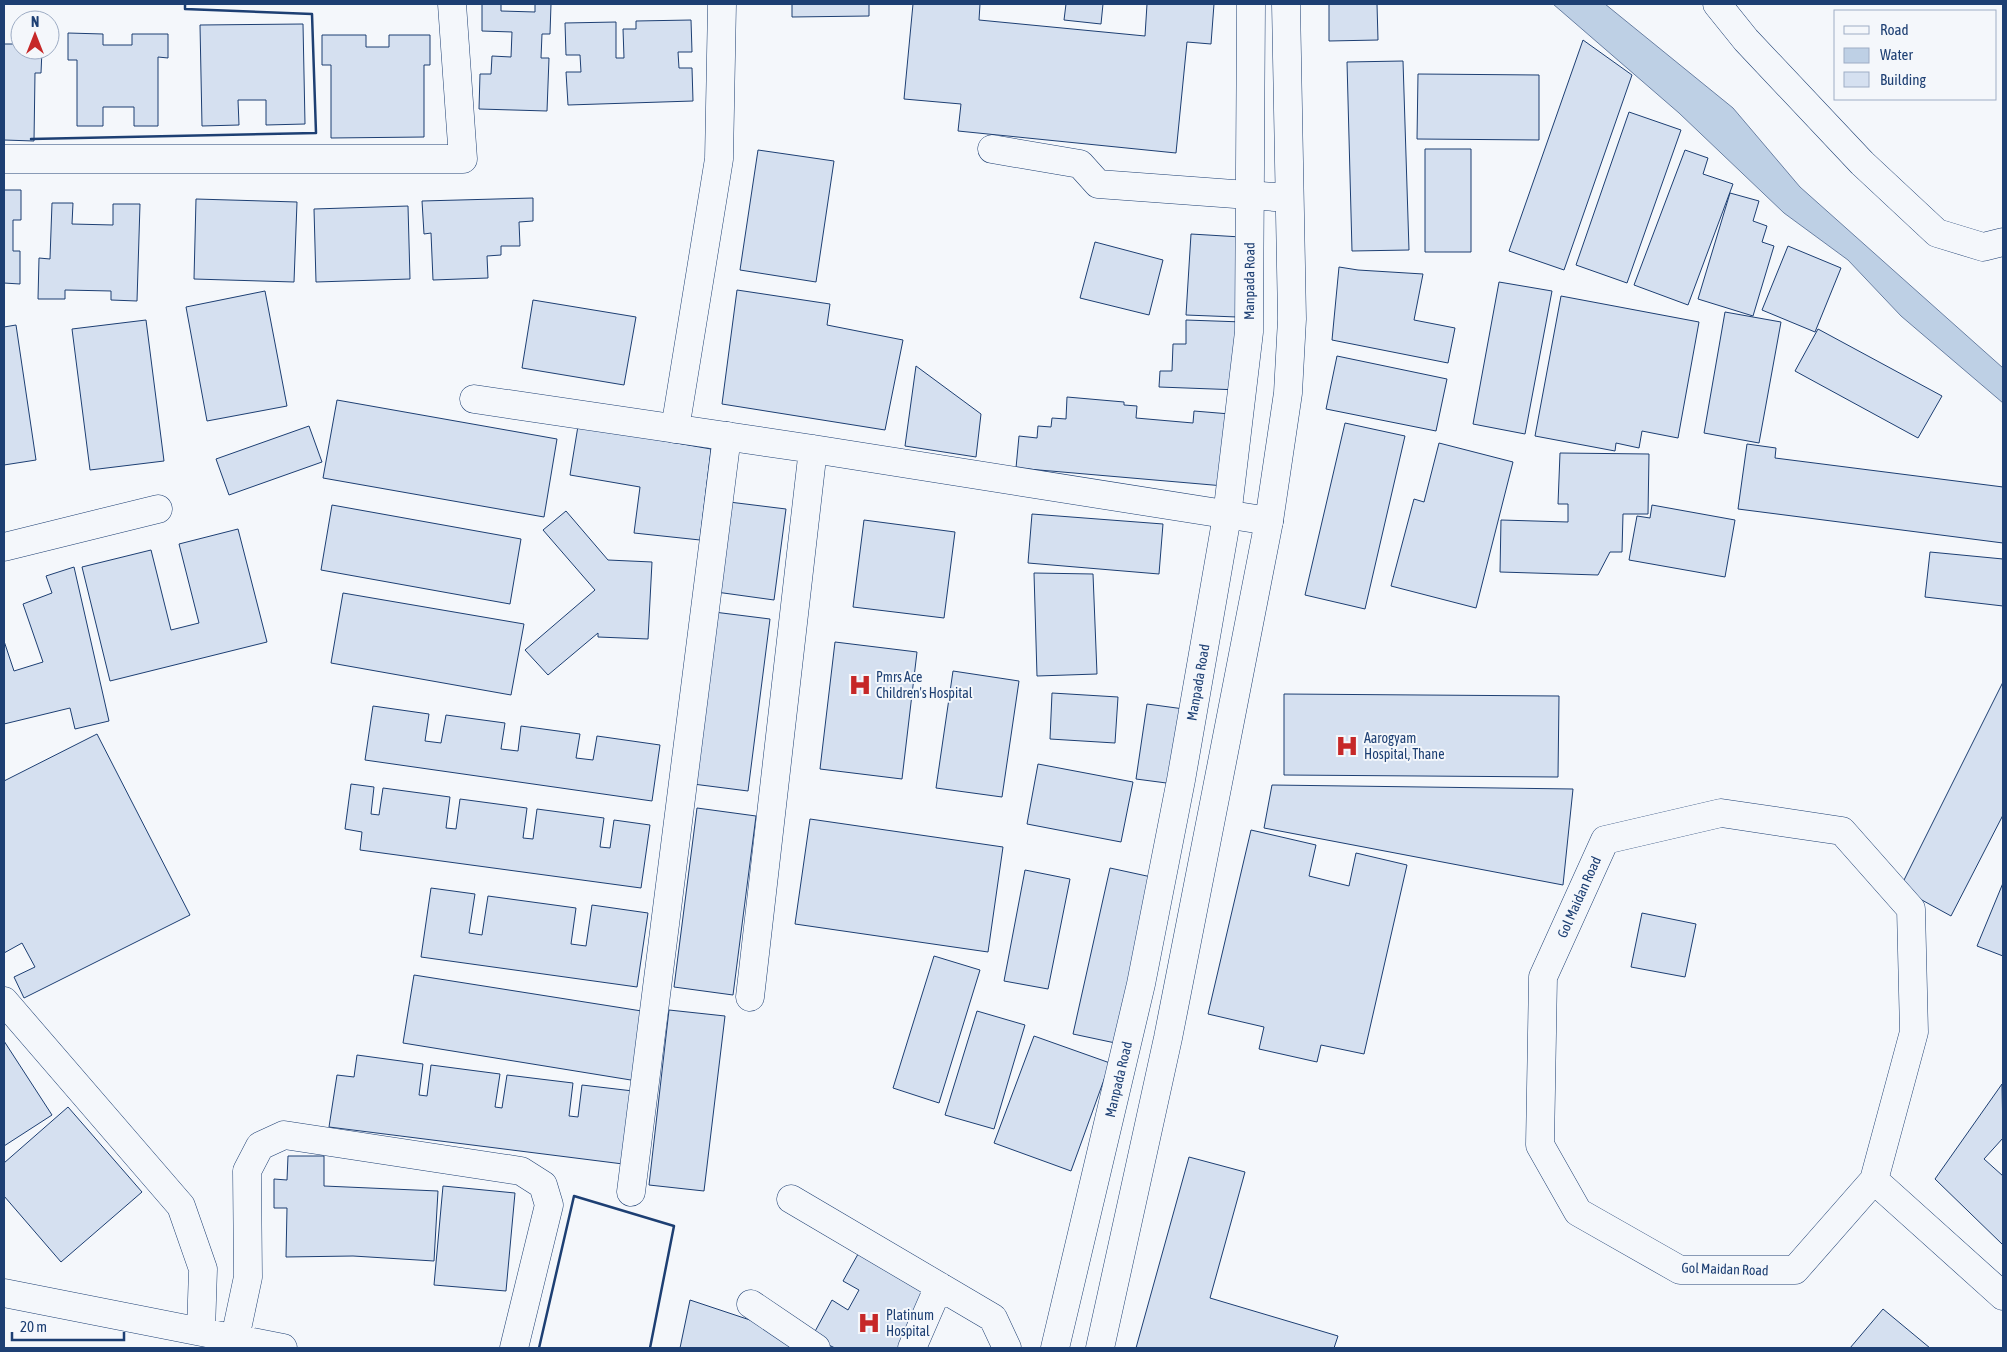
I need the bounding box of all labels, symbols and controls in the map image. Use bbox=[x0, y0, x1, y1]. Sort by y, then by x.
north arrow bbox=[10, 10, 60, 60]
legend bbox=[1834, 10, 1997, 100]
text: N bbox=[31, 14, 39, 30]
text: Road bbox=[1880, 21, 1909, 38]
text: Water bbox=[1880, 46, 1913, 63]
text: Building bbox=[1880, 71, 1926, 88]
street label: Manpada Road bbox=[1241, 242, 1258, 320]
street label: Manpada Road bbox=[1183, 643, 1213, 722]
place label: Pmrs Ace Children's Hospital bbox=[876, 669, 973, 701]
hospital icon: Pmrs Ace Children's Hospital bbox=[847, 672, 873, 698]
place label: Aarogyam Hospital, Thane bbox=[1364, 730, 1445, 762]
hospital icon: Aarogyam Hospital, Thane bbox=[1334, 733, 1360, 759]
street label: Gol Maidan Road bbox=[1554, 854, 1604, 940]
street label: Manpada Road bbox=[1102, 1040, 1135, 1119]
street label: Gol Maidan Road bbox=[1681, 1259, 1769, 1279]
place label: Platinum Hospital bbox=[886, 1307, 934, 1339]
scale bar bbox=[12, 1310, 125, 1342]
hospital icon: Platinum Hospital bbox=[856, 1310, 882, 1336]
text: 20 m bbox=[20, 1318, 47, 1335]

